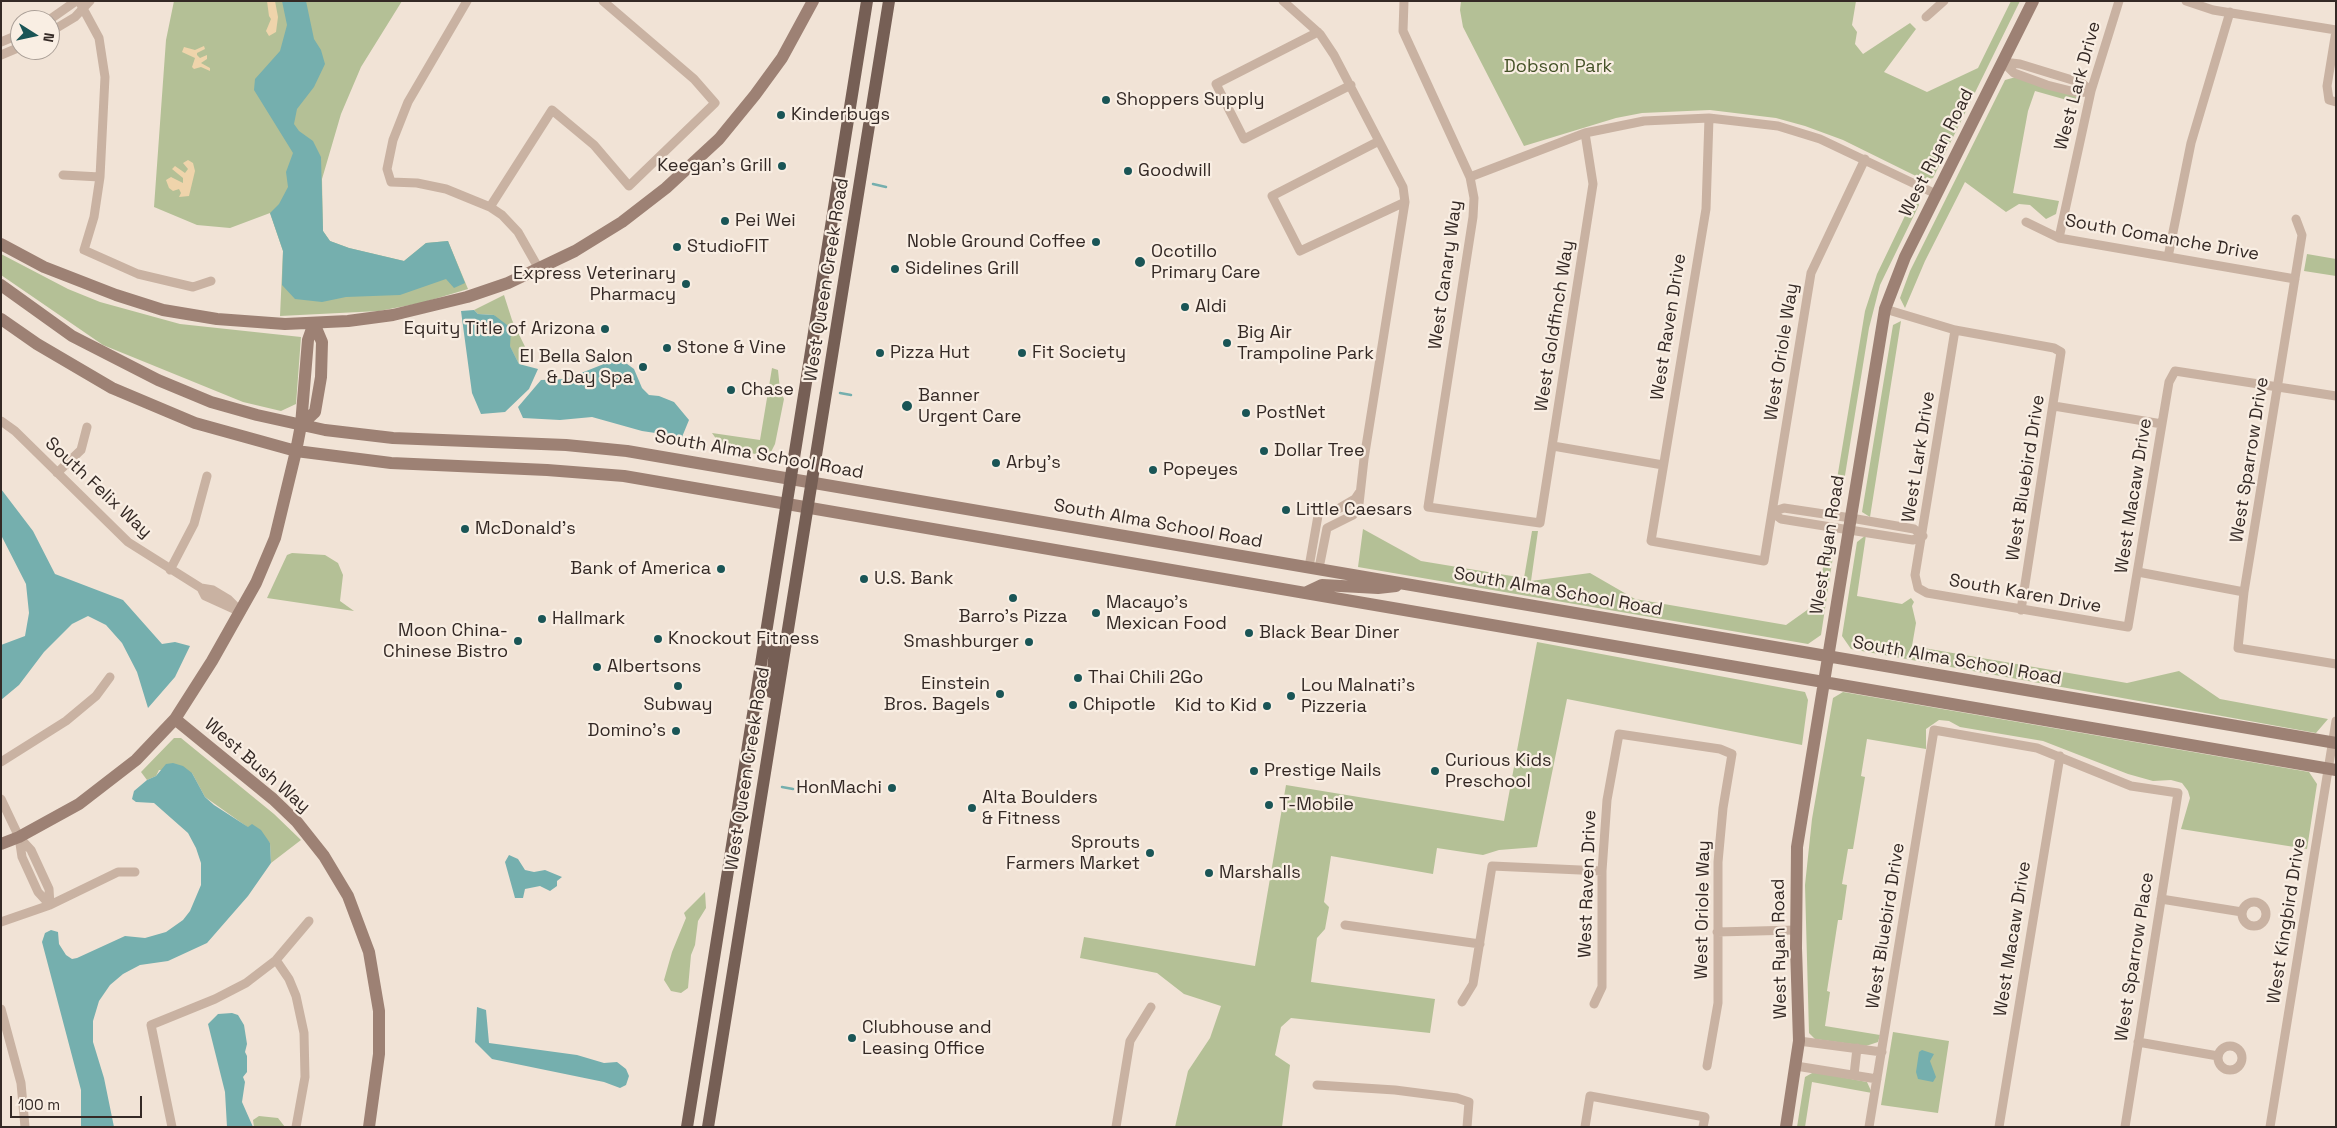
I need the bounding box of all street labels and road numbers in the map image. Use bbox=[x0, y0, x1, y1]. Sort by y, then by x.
street label: West Lark Drive bbox=[2050, 19, 2106, 153]
street label: West Ryan Road bbox=[1895, 85, 1979, 221]
street label: West Queen Creek Road bbox=[800, 176, 854, 384]
street label: West Canary Way bbox=[1425, 199, 1467, 351]
street label: South Comanche Drive bbox=[2063, 210, 2261, 266]
street label: West Goldfinch Way bbox=[1531, 239, 1579, 413]
street label: West Raven Drive bbox=[1647, 252, 1691, 402]
street label: West Oriole Way bbox=[1760, 282, 1804, 422]
street label: West Sparrow Drive bbox=[2226, 376, 2274, 544]
street label: West Lark Drive bbox=[1898, 390, 1940, 524]
street label: West Bluebird Drive bbox=[2002, 393, 2050, 563]
street label: West Macaw Drive bbox=[2111, 417, 2157, 575]
street label: South Alma School Road bbox=[653, 426, 865, 484]
street label: South Felix Way bbox=[40, 433, 156, 543]
street label: West Ryan Road bbox=[1806, 474, 1850, 616]
street label: South Alma School Road bbox=[1052, 495, 1264, 553]
street label: South Alma School Road bbox=[1452, 563, 1664, 621]
street label: South Karen Drive bbox=[1947, 570, 2103, 618]
street label: South Alma School Road bbox=[1851, 632, 2063, 690]
street label: West Queen Creek Road bbox=[721, 665, 775, 873]
street label: West Bush Way bbox=[200, 714, 314, 818]
street label: West Raven Drive bbox=[1575, 809, 1601, 959]
street label: West Kingbird Drive bbox=[2263, 836, 2311, 1006]
street label: West Oriole Way bbox=[1691, 840, 1715, 980]
street label: West Bluebird Drive bbox=[1862, 841, 1910, 1011]
street label: West Macaw Drive bbox=[1990, 860, 2036, 1018]
street label: West Sparrow Place bbox=[2111, 871, 2159, 1043]
street label: West Ryan Road bbox=[1768, 878, 1792, 1020]

